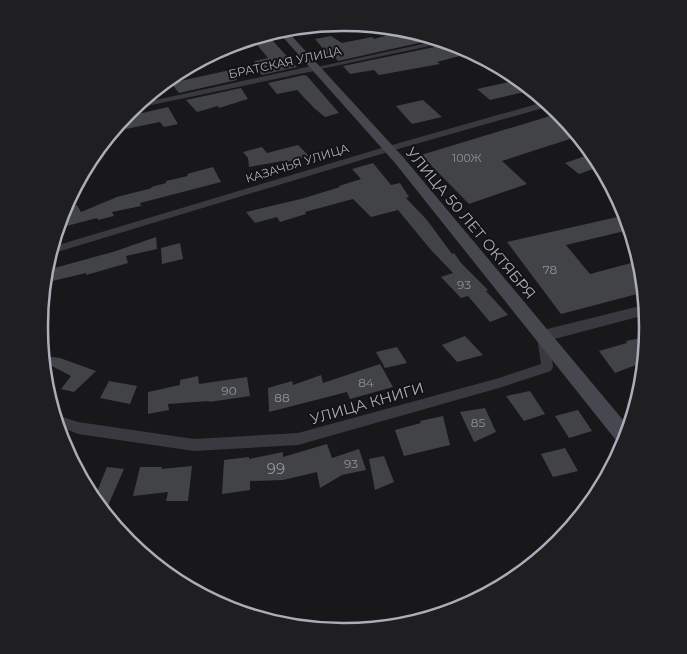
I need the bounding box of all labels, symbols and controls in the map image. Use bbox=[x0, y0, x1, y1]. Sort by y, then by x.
street label: БРАТСКАЯ УЛИЦА bbox=[227, 43, 343, 81]
street label: КАЗАЧЬЯ УЛИЦА bbox=[243, 140, 351, 186]
street label: УЛИЦА 50 ЛЕТ ОКТЯБРЯ bbox=[402, 143, 540, 303]
house number: 100Ж bbox=[452, 151, 482, 165]
house number: 78 bbox=[543, 262, 558, 277]
house number: 93 bbox=[457, 277, 471, 292]
house number: 84 bbox=[358, 375, 374, 390]
street label: УЛИЦА КНИГИ bbox=[308, 378, 426, 428]
house number: 90 bbox=[221, 383, 237, 398]
house number: 88 bbox=[274, 390, 290, 405]
house number: 85 bbox=[471, 415, 485, 430]
house number: 93 bbox=[344, 456, 358, 471]
house number: 99 bbox=[267, 459, 285, 478]

